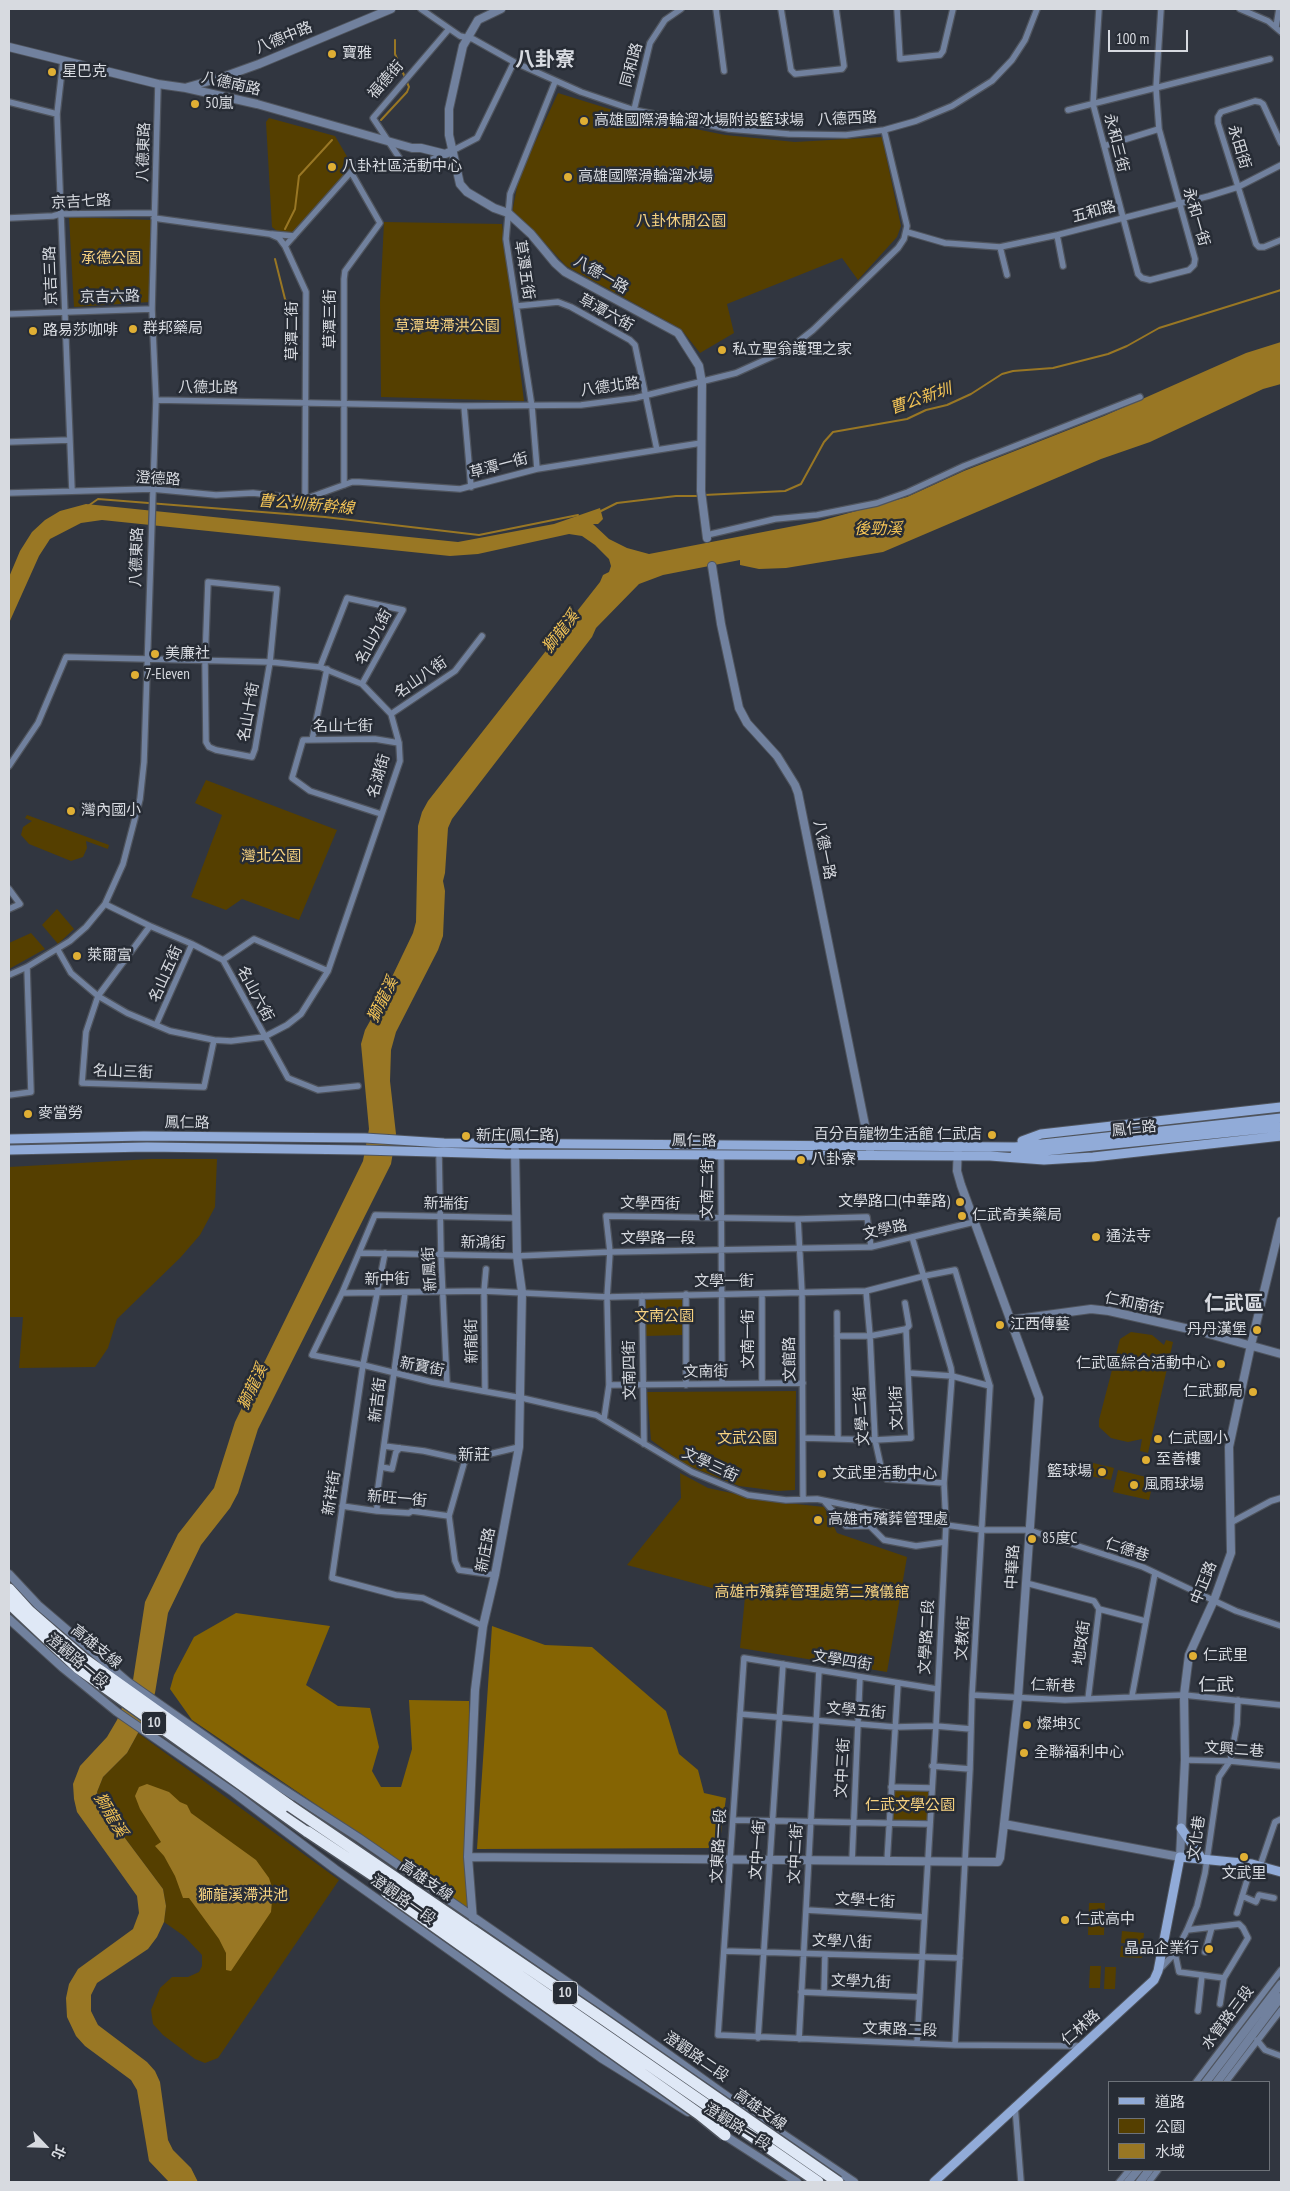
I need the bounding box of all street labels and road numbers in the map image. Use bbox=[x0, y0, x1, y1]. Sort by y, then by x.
street label: 八德中路 bbox=[253, 18, 315, 58]
street label: 同和路 bbox=[617, 41, 647, 89]
street label: 福德街 bbox=[364, 57, 408, 103]
street label: 八德南路 bbox=[200, 68, 262, 100]
street label: 八德西路 bbox=[817, 108, 877, 130]
street label: 永和三街 bbox=[1100, 112, 1132, 174]
street label: 八德東路 bbox=[134, 122, 154, 182]
street label: 永田街 bbox=[1224, 123, 1254, 171]
street label: 永和一街 bbox=[1179, 186, 1213, 248]
street label: 京吉七路 bbox=[51, 191, 111, 213]
street label: 五和路 bbox=[1070, 197, 1118, 227]
street label: 草潭五街 bbox=[510, 239, 538, 301]
street label: 京吉三路 bbox=[41, 246, 61, 306]
street label: 八德一路 bbox=[571, 252, 631, 298]
street label: 京吉六路 bbox=[80, 287, 140, 307]
street label: 草潭三街 bbox=[322, 289, 340, 349]
street label: 草潭六街 bbox=[575, 291, 637, 335]
street label: 草潭二街 bbox=[284, 301, 302, 361]
street label: 八德北路 bbox=[579, 374, 641, 400]
street label: 八德北路 bbox=[178, 378, 238, 398]
street label: 草潭一街 bbox=[468, 450, 530, 482]
street label: 澄德路 bbox=[135, 469, 181, 489]
street label: 八德東路 bbox=[127, 527, 147, 587]
street label: 名山九街 bbox=[352, 606, 396, 668]
street label: 名山八街 bbox=[391, 653, 451, 703]
street label: 名山十街 bbox=[235, 681, 263, 743]
street label: 名山七街 bbox=[313, 718, 373, 736]
street label: 名湖街 bbox=[364, 752, 394, 800]
street label: 八德一路 bbox=[809, 819, 839, 881]
street label: 名山五街 bbox=[146, 943, 186, 1005]
street label: 名山六街 bbox=[233, 963, 277, 1025]
street label: 名山三街 bbox=[93, 1062, 153, 1082]
street label: 鳳仁路 bbox=[164, 1114, 210, 1132]
street label: 鳳仁路 bbox=[1111, 1118, 1157, 1140]
street label: 鳳仁路 bbox=[671, 1132, 717, 1150]
street label: 文南二街 bbox=[698, 1159, 718, 1219]
street label: 文學西街 bbox=[620, 1194, 680, 1214]
street label: 新瑞街 bbox=[423, 1195, 469, 1213]
street label: 文學路 bbox=[861, 1217, 909, 1243]
street label: 文學路一段 bbox=[621, 1230, 695, 1248]
street label: 新鴻街 bbox=[460, 1234, 506, 1252]
street label: 新鳳街 bbox=[419, 1246, 441, 1292]
street label: 新中街 bbox=[365, 1271, 409, 1289]
street label: 文學一街 bbox=[694, 1273, 754, 1291]
street label: 仁和南街 bbox=[1103, 1289, 1165, 1319]
street label: 文南一街 bbox=[740, 1309, 758, 1369]
street label: 新龍街 bbox=[463, 1318, 481, 1364]
street label: 文館路 bbox=[781, 1336, 799, 1382]
street label: 文南四街 bbox=[620, 1340, 640, 1400]
street label: 新寶街 bbox=[398, 1354, 446, 1380]
street label: 文南街 bbox=[683, 1363, 729, 1381]
street label: 新吉街 bbox=[366, 1377, 390, 1423]
street label: 文學二街 bbox=[851, 1385, 873, 1447]
street label: 文北街 bbox=[887, 1385, 907, 1431]
street label: 文學三街 bbox=[679, 1444, 741, 1486]
street label: 新祥街 bbox=[320, 1469, 344, 1517]
street label: 新旺一街 bbox=[366, 1487, 428, 1511]
street label: 新庄路 bbox=[473, 1526, 499, 1574]
street label: 仁德巷 bbox=[1103, 1534, 1151, 1566]
street label: 中華路 bbox=[1003, 1544, 1023, 1590]
street label: 中正路 bbox=[1187, 1559, 1221, 1607]
street label: 文學路二段 bbox=[916, 1599, 938, 1675]
street label: 文教街 bbox=[953, 1615, 973, 1661]
street label: 地政街 bbox=[1070, 1620, 1094, 1666]
street label: 高雄支線 bbox=[67, 1621, 125, 1673]
street label: 澄觀路一段 bbox=[42, 1630, 112, 1692]
street label: 文學四街 bbox=[811, 1647, 873, 1675]
street label: 仁新巷 bbox=[1030, 1676, 1076, 1696]
street label: 文學五街 bbox=[825, 1699, 887, 1723]
road number: 10 bbox=[142, 1712, 166, 1735]
street label: 文中三街 bbox=[832, 1738, 854, 1798]
street label: 文興二巷 bbox=[1203, 1739, 1265, 1761]
street label: 文東路一段 bbox=[708, 1808, 730, 1884]
street label: 文化巷 bbox=[1185, 1814, 1209, 1862]
street label: 文中一街 bbox=[747, 1819, 769, 1881]
street label: 文中二街 bbox=[785, 1824, 807, 1884]
street label: 高雄支線 bbox=[396, 1857, 456, 1905]
street label: 澄觀路一段 bbox=[367, 1871, 439, 1929]
street label: 文學七街 bbox=[835, 1890, 895, 1912]
street label: 文學八街 bbox=[812, 1932, 872, 1952]
street label: 文學九街 bbox=[831, 1972, 891, 1992]
road number: 10 bbox=[552, 1982, 578, 2005]
street label: 水管路三段 bbox=[1198, 1983, 1258, 2053]
street label: 仁林路 bbox=[1058, 2006, 1104, 2050]
street label: 文東路二段 bbox=[862, 2020, 938, 2040]
street label: 澄觀路二段 bbox=[660, 2028, 732, 2086]
street label: 高雄支線 bbox=[730, 2085, 790, 2135]
street label: 澄觀路一段 bbox=[700, 2099, 774, 2155]

